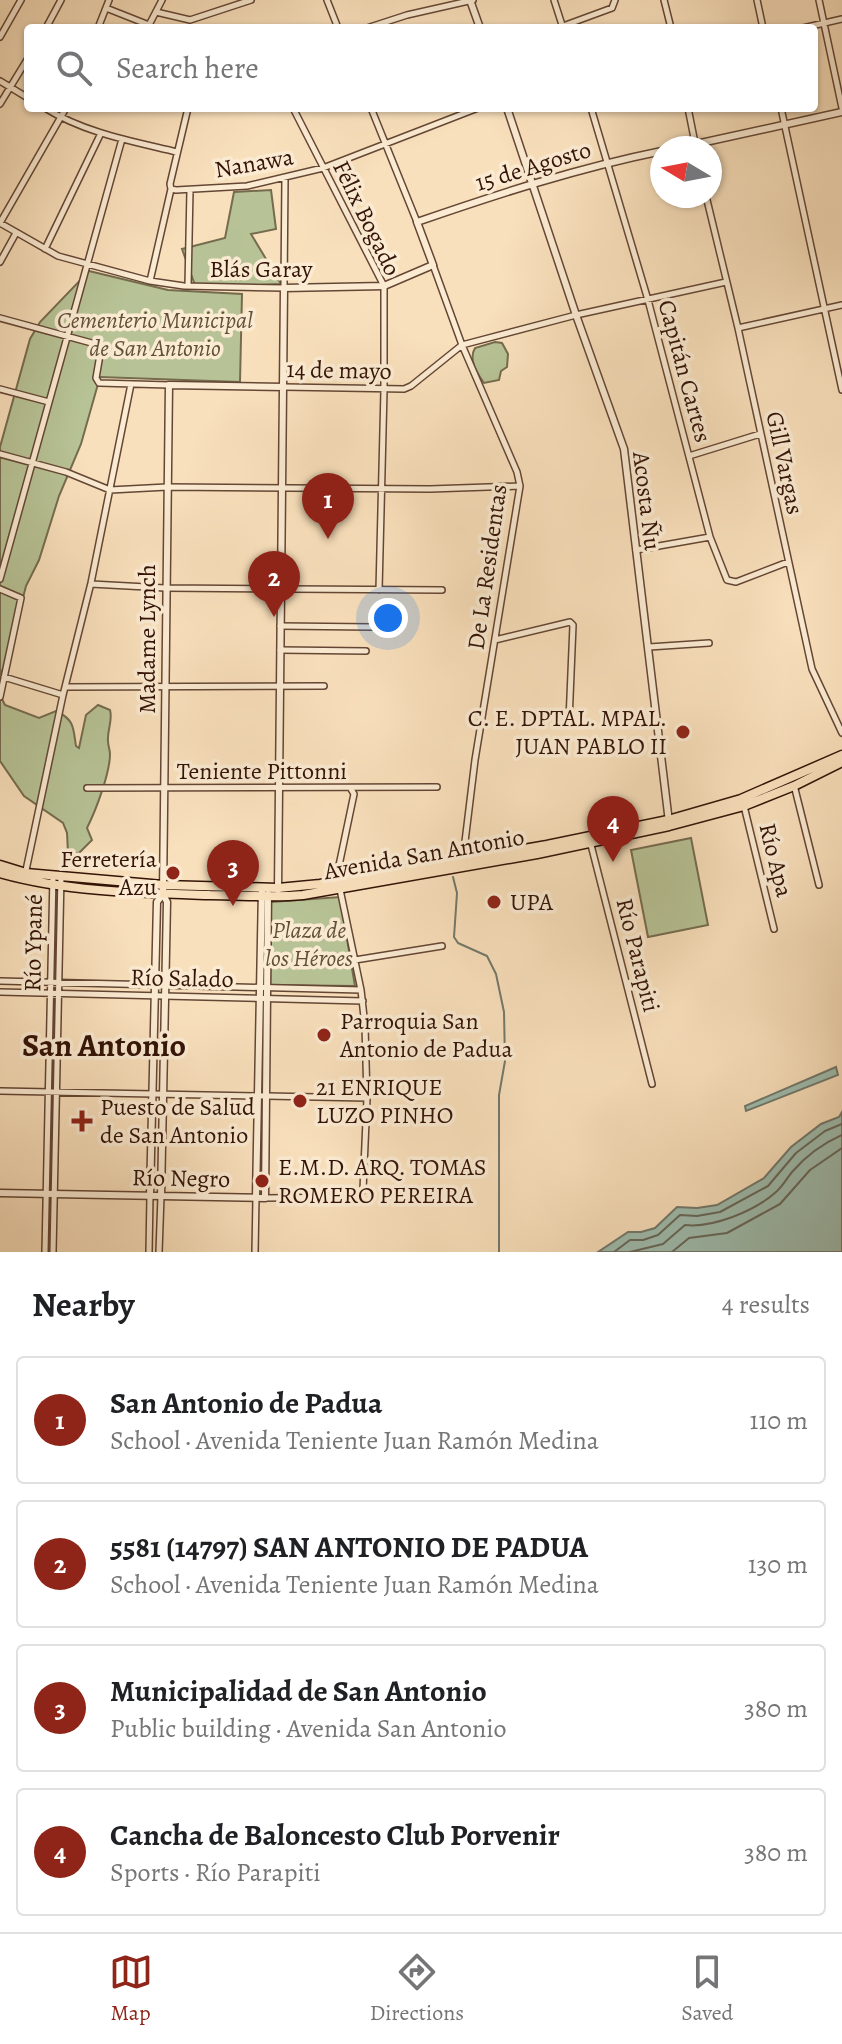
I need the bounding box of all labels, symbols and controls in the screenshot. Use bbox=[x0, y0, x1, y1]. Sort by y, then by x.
search box bbox=[24, 24, 818, 112]
icon: search bbox=[52, 46, 96, 90]
text: Search here bbox=[116, 48, 259, 88]
street label: 15 de Agosto bbox=[471, 133, 595, 199]
north arrow bbox=[650, 136, 722, 208]
street label: Nanawa bbox=[212, 140, 297, 186]
street label: Félix Bogado bbox=[325, 155, 409, 281]
street label: Blás Garay bbox=[209, 253, 313, 285]
street label: Capitán Cartes bbox=[651, 296, 719, 446]
park label: Cementerio Municipal de San Antonio bbox=[57, 304, 253, 364]
street label: 14 de mayo bbox=[286, 353, 392, 387]
street label: Gill Vargas bbox=[758, 409, 812, 517]
street label: Acosta Ñu bbox=[625, 449, 669, 552]
pin: 1 bbox=[302, 473, 354, 539]
street label: De La Residentas bbox=[460, 482, 514, 652]
pin: 2 bbox=[248, 551, 300, 617]
street label: Madame Lynch bbox=[131, 564, 163, 714]
your location bbox=[368, 598, 408, 638]
place label: C. E. DPTAL. MPAL. JUAN PABLO II bbox=[468, 702, 667, 762]
marker: C. E. DPTAL. MPAL. JUAN PABLO II bbox=[674, 723, 692, 741]
street label: Teniente Pittonni bbox=[177, 755, 347, 787]
pin: 4 bbox=[587, 796, 639, 862]
street label: Río Apa bbox=[751, 820, 801, 901]
street label: Avenida San Antonio bbox=[320, 821, 527, 888]
pin: 3 bbox=[207, 840, 259, 906]
place label: Ferretería Azu bbox=[60, 843, 158, 903]
marker: Ferretería Azu bbox=[164, 864, 182, 882]
place label: UPA bbox=[510, 886, 554, 918]
marker: UPA bbox=[485, 893, 503, 911]
street label: Río Ypané bbox=[16, 894, 50, 992]
street label: Río Parapiti bbox=[608, 895, 668, 1015]
park label: Plaza de los Héroes bbox=[265, 914, 353, 974]
street label: Río Salado bbox=[130, 961, 234, 995]
place label: Parroquia San Antonio de Padua bbox=[339, 1005, 513, 1065]
district label: San Antonio bbox=[22, 1023, 186, 1067]
marker: Parroquia San Antonio de Padua bbox=[315, 1026, 333, 1044]
place label: 21 ENRIQUE LUZO PINHO bbox=[316, 1071, 453, 1131]
place label: Puesto de Salud de San Antonio bbox=[100, 1091, 255, 1151]
marker: 21 ENRIQUE LUZO PINHO bbox=[291, 1092, 309, 1110]
marker: Puesto de Salud de San Antonio bbox=[71, 1110, 93, 1132]
place label: E.M.D. ARQ. TOMAS ROMERO PEREIRA bbox=[278, 1151, 486, 1211]
street label: Río Negro bbox=[132, 1161, 230, 1195]
marker: E.M.D. ARQ. TOMAS ROMERO PEREIRA bbox=[253, 1172, 271, 1190]
text: Nearby bbox=[32, 1281, 135, 1328]
text: 4 results bbox=[722, 1287, 810, 1322]
text: San Antonio de Padua bbox=[110, 1383, 382, 1423]
text: 1 bbox=[55, 1403, 65, 1438]
text: 110 m bbox=[750, 1403, 808, 1438]
text: School · Avenida Teniente Juan Ramón Medina bbox=[110, 1423, 599, 1458]
text: 5581 (14797) SAN ANTONIO DE PADUA bbox=[110, 1527, 588, 1567]
text: 2 bbox=[54, 1547, 66, 1582]
text: 130 m bbox=[748, 1547, 808, 1582]
text: School · Avenida Teniente Juan Ramón Medina bbox=[110, 1567, 599, 1602]
text: Municipalidad de San Antonio bbox=[110, 1671, 487, 1711]
text: 3 bbox=[54, 1691, 66, 1726]
text: 380 m bbox=[744, 1691, 808, 1726]
text: Public building · Avenida San Antonio bbox=[110, 1711, 506, 1746]
text: Cancha de Baloncesto Club Porvenir bbox=[110, 1815, 560, 1855]
text: 4 bbox=[54, 1835, 66, 1870]
text: 380 m bbox=[744, 1835, 808, 1870]
text: Sports · Río Parapiti bbox=[110, 1855, 321, 1890]
tab: Map bbox=[109, 1950, 153, 2028]
tab: Directions bbox=[370, 1950, 464, 2028]
tab: Saved bbox=[681, 1950, 733, 2028]

